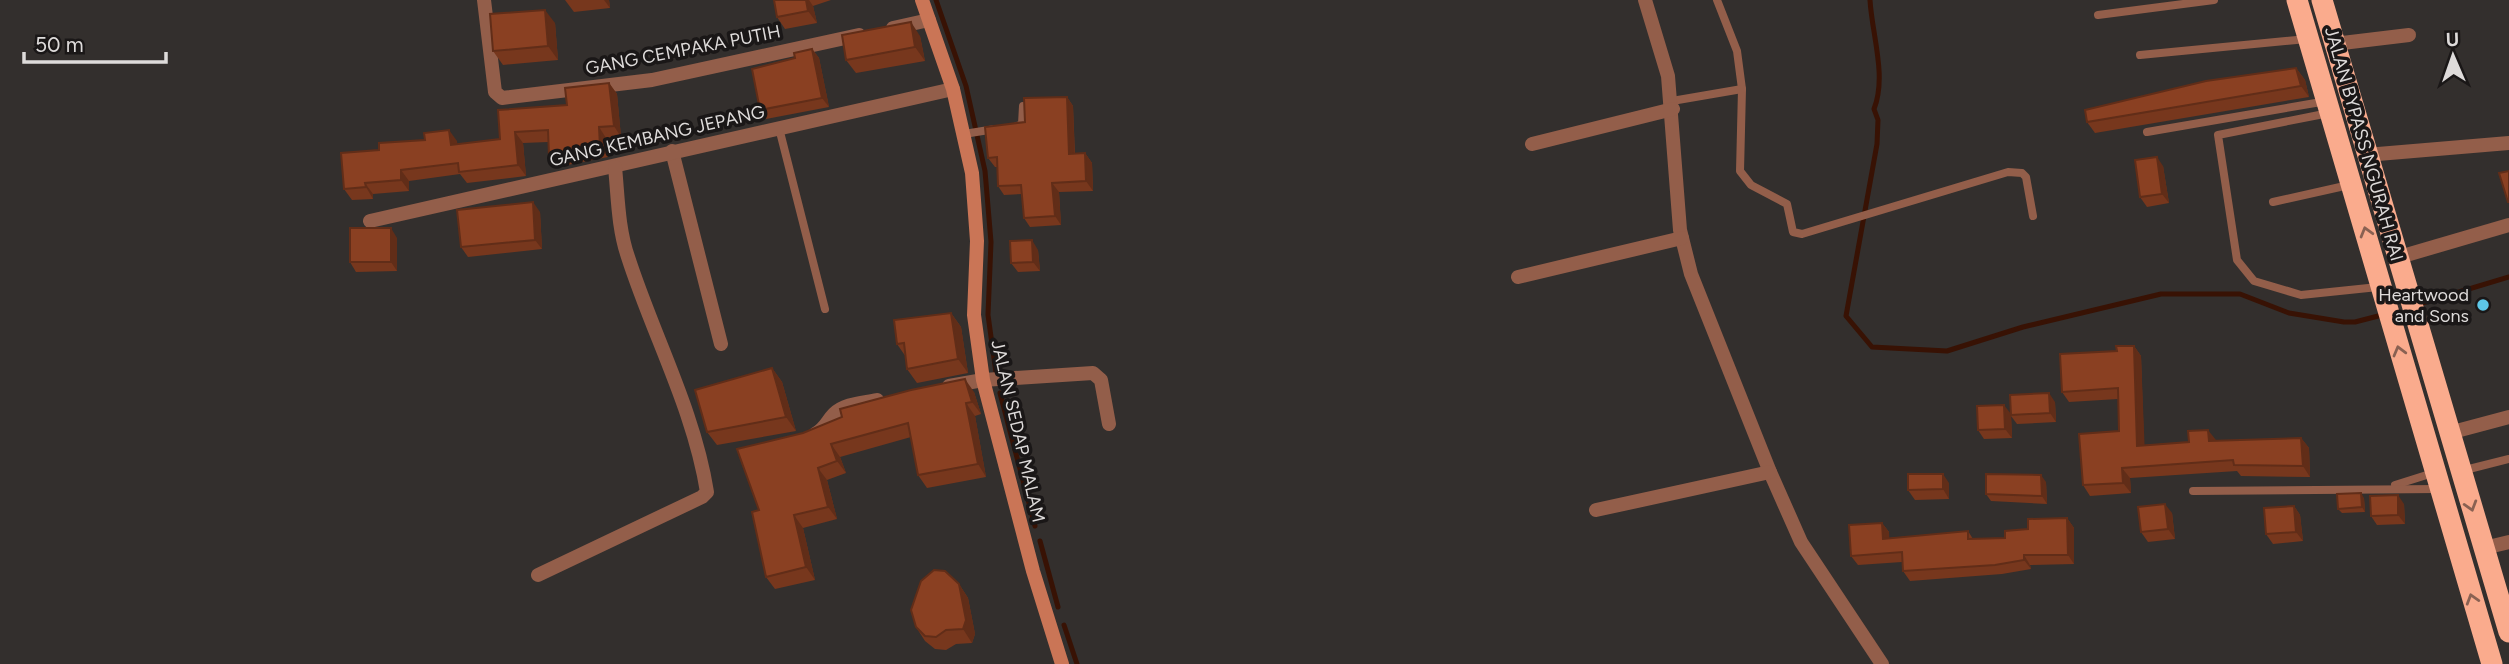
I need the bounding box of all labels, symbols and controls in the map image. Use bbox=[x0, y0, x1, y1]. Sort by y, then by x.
street label: GANG CEMPAKA PUTIH bbox=[584, 20, 782, 80]
scale bar bbox=[24, 21, 166, 65]
north arrow bbox=[2418, 21, 2488, 91]
street label: JALAN BYPASS NGURAH RAI bbox=[2320, 24, 2408, 264]
text: U bbox=[2445, 28, 2460, 51]
text: 50 m bbox=[35, 32, 84, 57]
street label: GANG KEMBANG JEPANG bbox=[547, 100, 767, 171]
one-way arrow bbox=[2359, 226, 2374, 238]
place label: Heartwood and Sons bbox=[2378, 284, 2469, 327]
marker: Heartwood and Sons bbox=[2475, 297, 2491, 313]
street label: JALAN SEDAP MALAM bbox=[986, 338, 1050, 524]
one-way arrow bbox=[2393, 345, 2407, 357]
one-way arrow bbox=[2463, 500, 2478, 512]
one-way arrow bbox=[2466, 593, 2481, 605]

